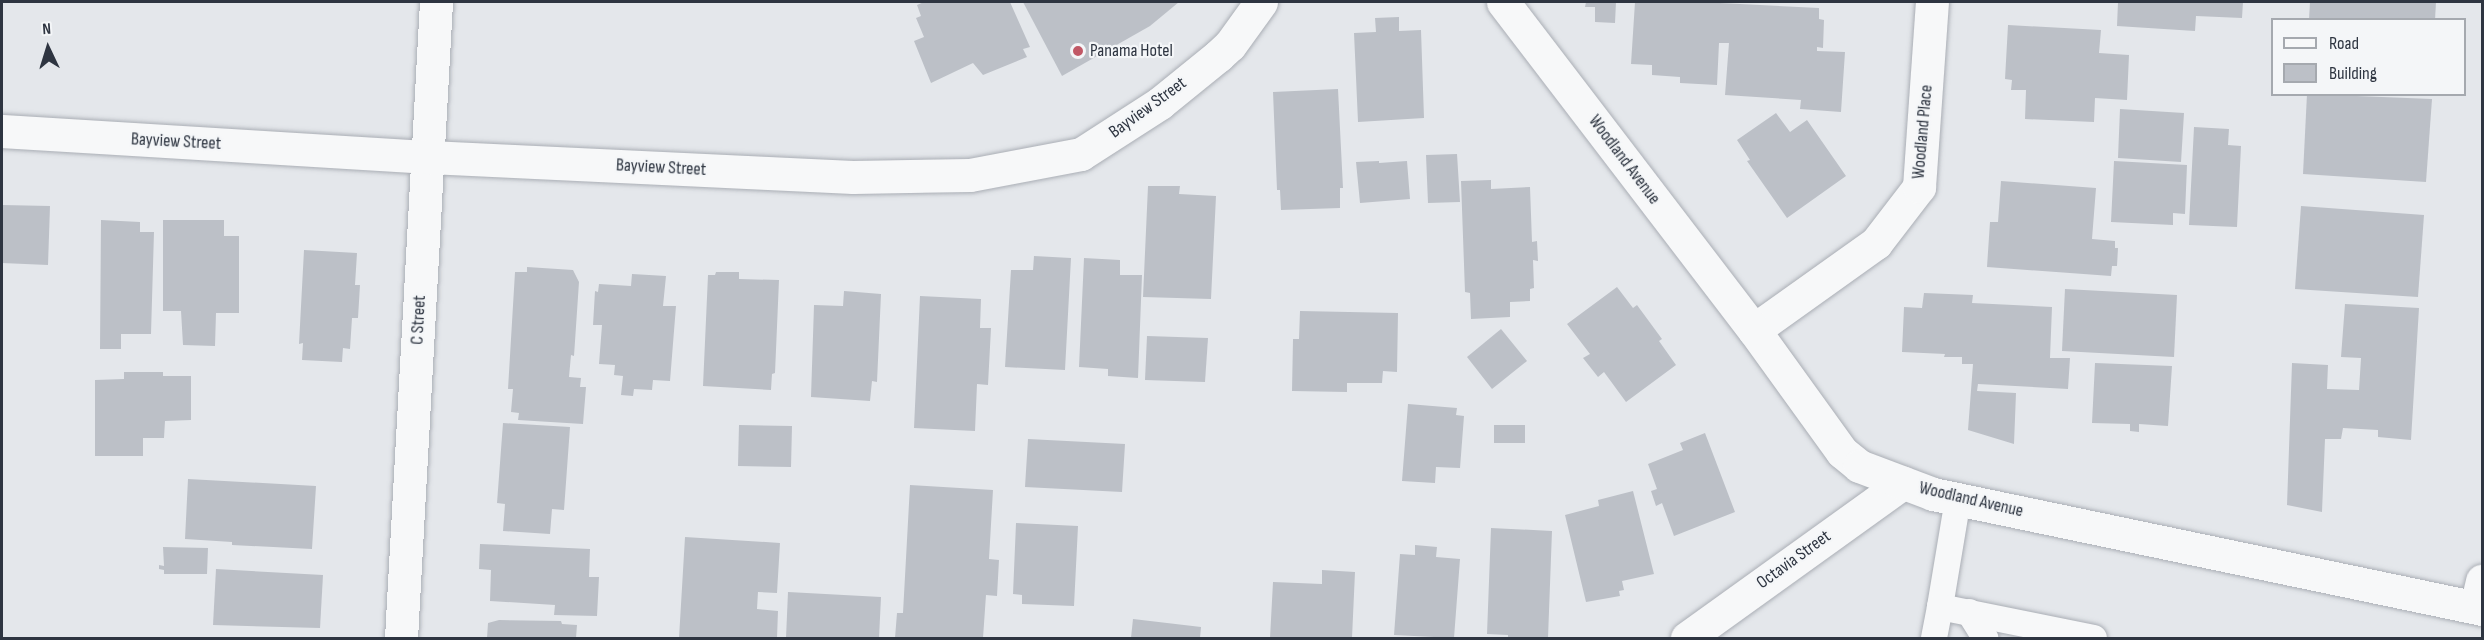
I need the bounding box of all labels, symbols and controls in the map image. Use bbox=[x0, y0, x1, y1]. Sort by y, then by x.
north arrow bbox=[18, 18, 78, 78]
legend bbox=[2271, 18, 2466, 96]
text: N bbox=[42, 20, 52, 39]
text: Road bbox=[2329, 33, 2359, 54]
place label: Panama Hotel bbox=[1090, 40, 1173, 62]
marker: Panama Hotel bbox=[1071, 44, 1085, 58]
text: Building bbox=[2329, 63, 2377, 84]
street label: Bayview Street bbox=[1105, 73, 1191, 143]
street label: Woodland Place bbox=[1908, 84, 1938, 180]
street label: Woodland Avenue bbox=[1583, 111, 1665, 209]
street label: Bayview Street bbox=[130, 129, 222, 155]
street label: Bayview Street bbox=[615, 155, 707, 181]
street label: C Street bbox=[407, 295, 431, 345]
street label: Woodland Avenue bbox=[1917, 478, 2025, 522]
street label: Octavia Street bbox=[1753, 526, 1835, 594]

